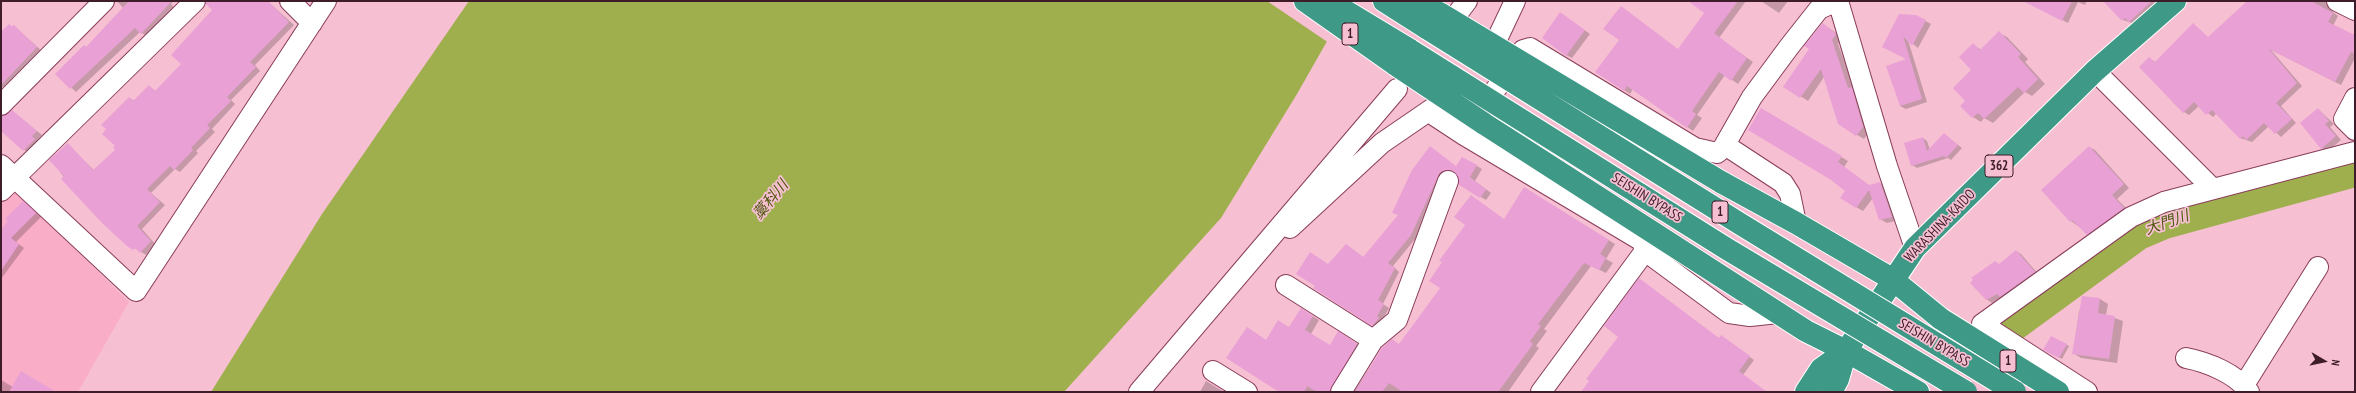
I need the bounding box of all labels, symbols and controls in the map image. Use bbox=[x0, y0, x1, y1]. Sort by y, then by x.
road number: 1 bbox=[1342, 23, 1358, 45]
road number: 362 bbox=[1985, 155, 2013, 177]
street label: SEISHIN BYPASS bbox=[1609, 170, 1685, 226]
water label: 藁科川 bbox=[750, 177, 792, 223]
street label: WARASHINA-KAIDO bbox=[1901, 186, 1979, 266]
road number: 1 bbox=[1712, 201, 1728, 223]
water label: 大門川 bbox=[2143, 207, 2191, 239]
street label: SEISHIN BYPASS bbox=[1896, 315, 1972, 371]
north arrow bbox=[2304, 341, 2344, 381]
road number: 1 bbox=[2000, 350, 2016, 372]
text: N bbox=[2328, 359, 2343, 367]

